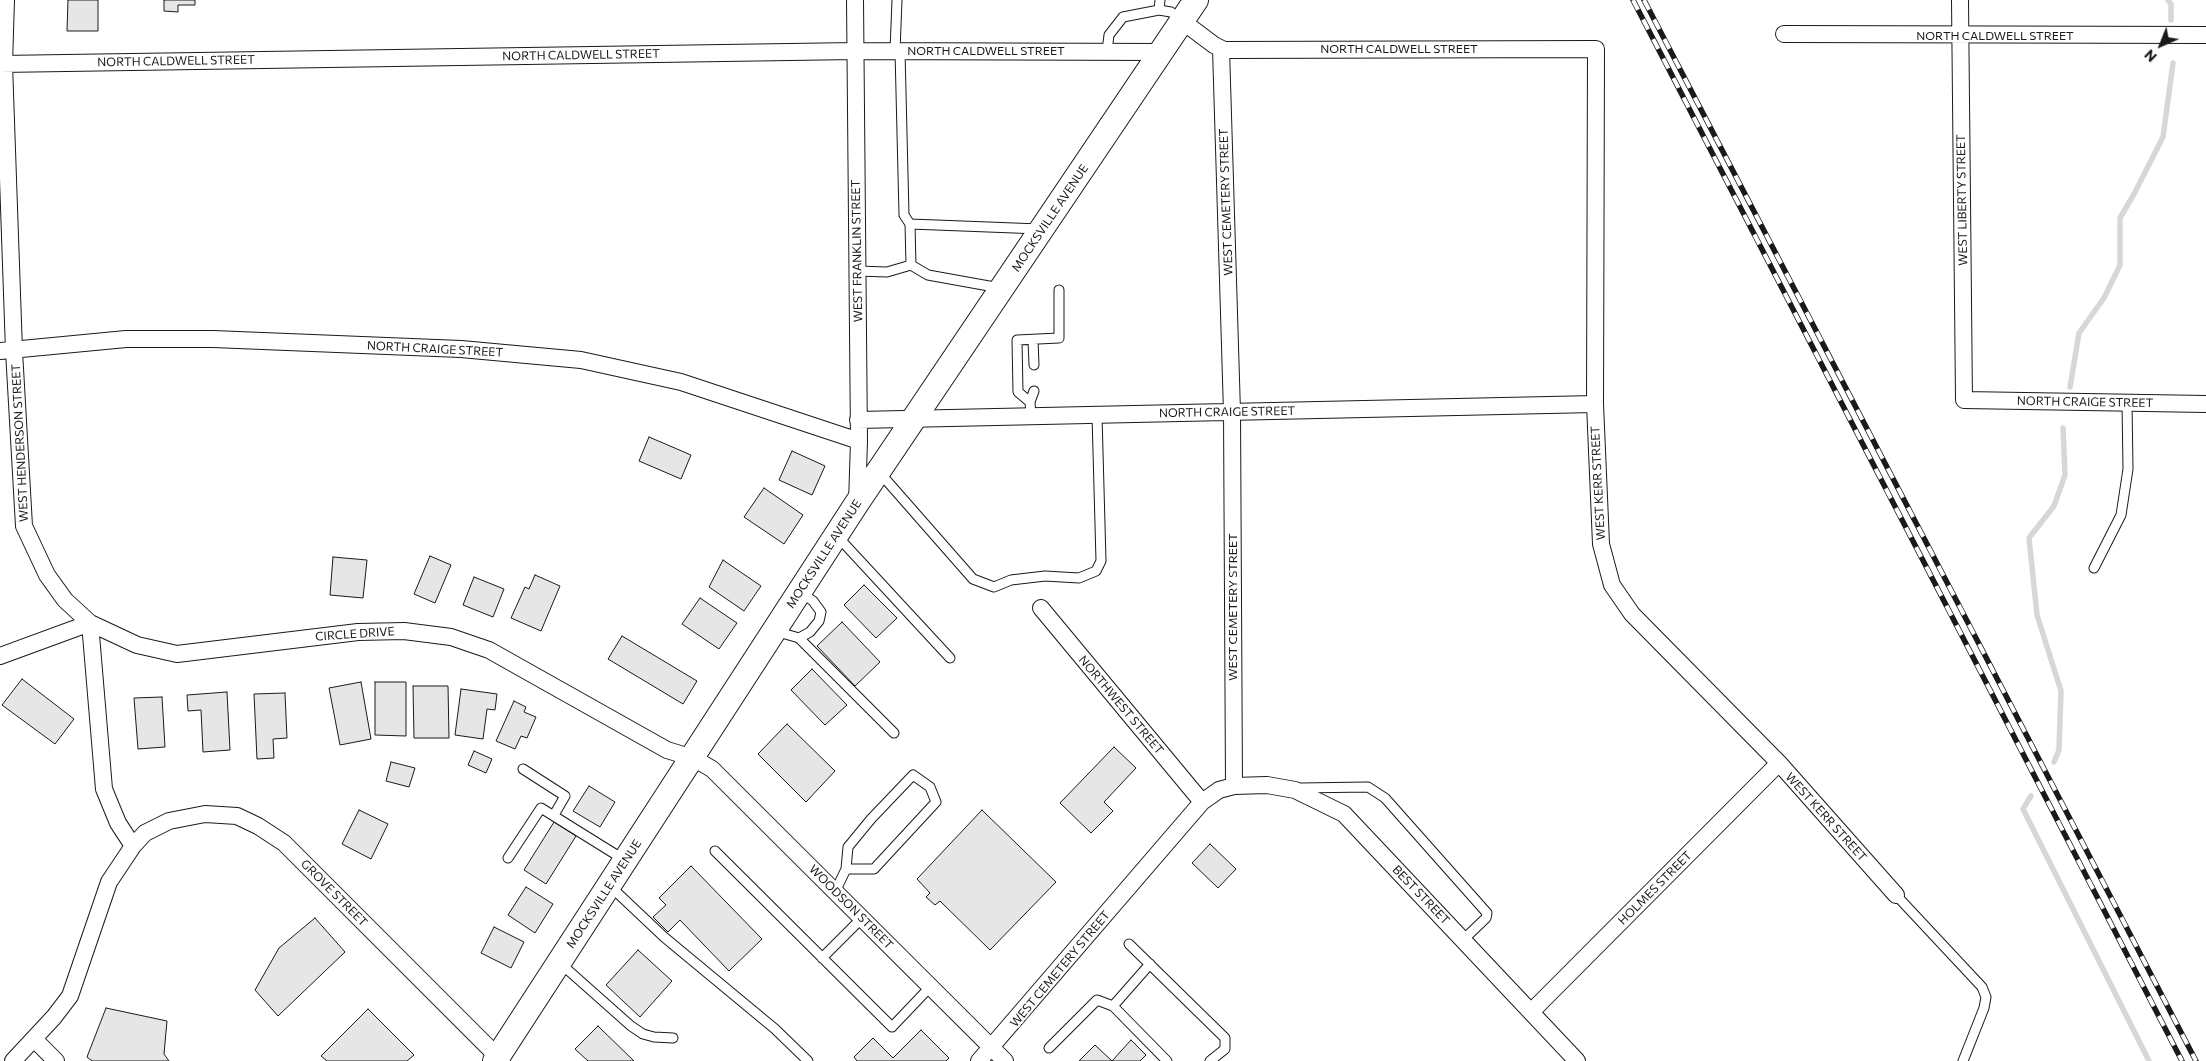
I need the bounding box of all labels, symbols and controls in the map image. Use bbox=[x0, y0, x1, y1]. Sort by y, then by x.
north arrow bbox=[2136, 20, 2186, 70]
street label: NORTH CALDWELL STREET bbox=[1916, 29, 2074, 43]
street label: NORTH CALDWELL STREET bbox=[1320, 42, 1478, 56]
street label: NORTH CALDWELL STREET bbox=[907, 44, 1065, 58]
street label: NORTH CALDWELL STREET bbox=[502, 46, 660, 64]
text: N bbox=[2141, 46, 2160, 66]
street label: NORTH CALDWELL STREET bbox=[97, 52, 255, 70]
street label: WEST CEMETERY STREET bbox=[1216, 128, 1236, 276]
street label: WEST LIBERTY STREET bbox=[1954, 134, 1970, 266]
street label: MOCKSVILLE AVENUE bbox=[1009, 161, 1091, 275]
street label: WEST FRANKLIN STREET bbox=[849, 180, 865, 322]
street label: NORTH CRAIGE STREET bbox=[367, 338, 503, 360]
street label: WEST HENDERSON STREET bbox=[9, 364, 31, 522]
street label: NORTH CRAIGE STREET bbox=[2017, 394, 2153, 410]
street label: NORTH CRAIGE STREET bbox=[1159, 404, 1295, 420]
street label: WEST KERR STREET bbox=[1588, 426, 1608, 540]
street label: MOCKSVILLE AVENUE bbox=[783, 497, 865, 611]
street label: WEST CEMETERY STREET bbox=[1226, 533, 1240, 681]
street label: CIRCLE DRIVE bbox=[315, 624, 395, 644]
street label: NORTHWEST STREET bbox=[1076, 653, 1166, 757]
street label: WEST KERR STREET bbox=[1782, 770, 1870, 864]
street label: MOCKSVILLE AVENUE bbox=[563, 837, 645, 951]
street label: HOLMES STREET bbox=[1615, 848, 1695, 928]
street label: GROVE STREET bbox=[298, 857, 370, 929]
street label: WOODSON STREET bbox=[806, 862, 896, 952]
street label: BEST STREET bbox=[1389, 863, 1453, 927]
street label: WEST CEMETERY STREET bbox=[1007, 908, 1113, 1030]

